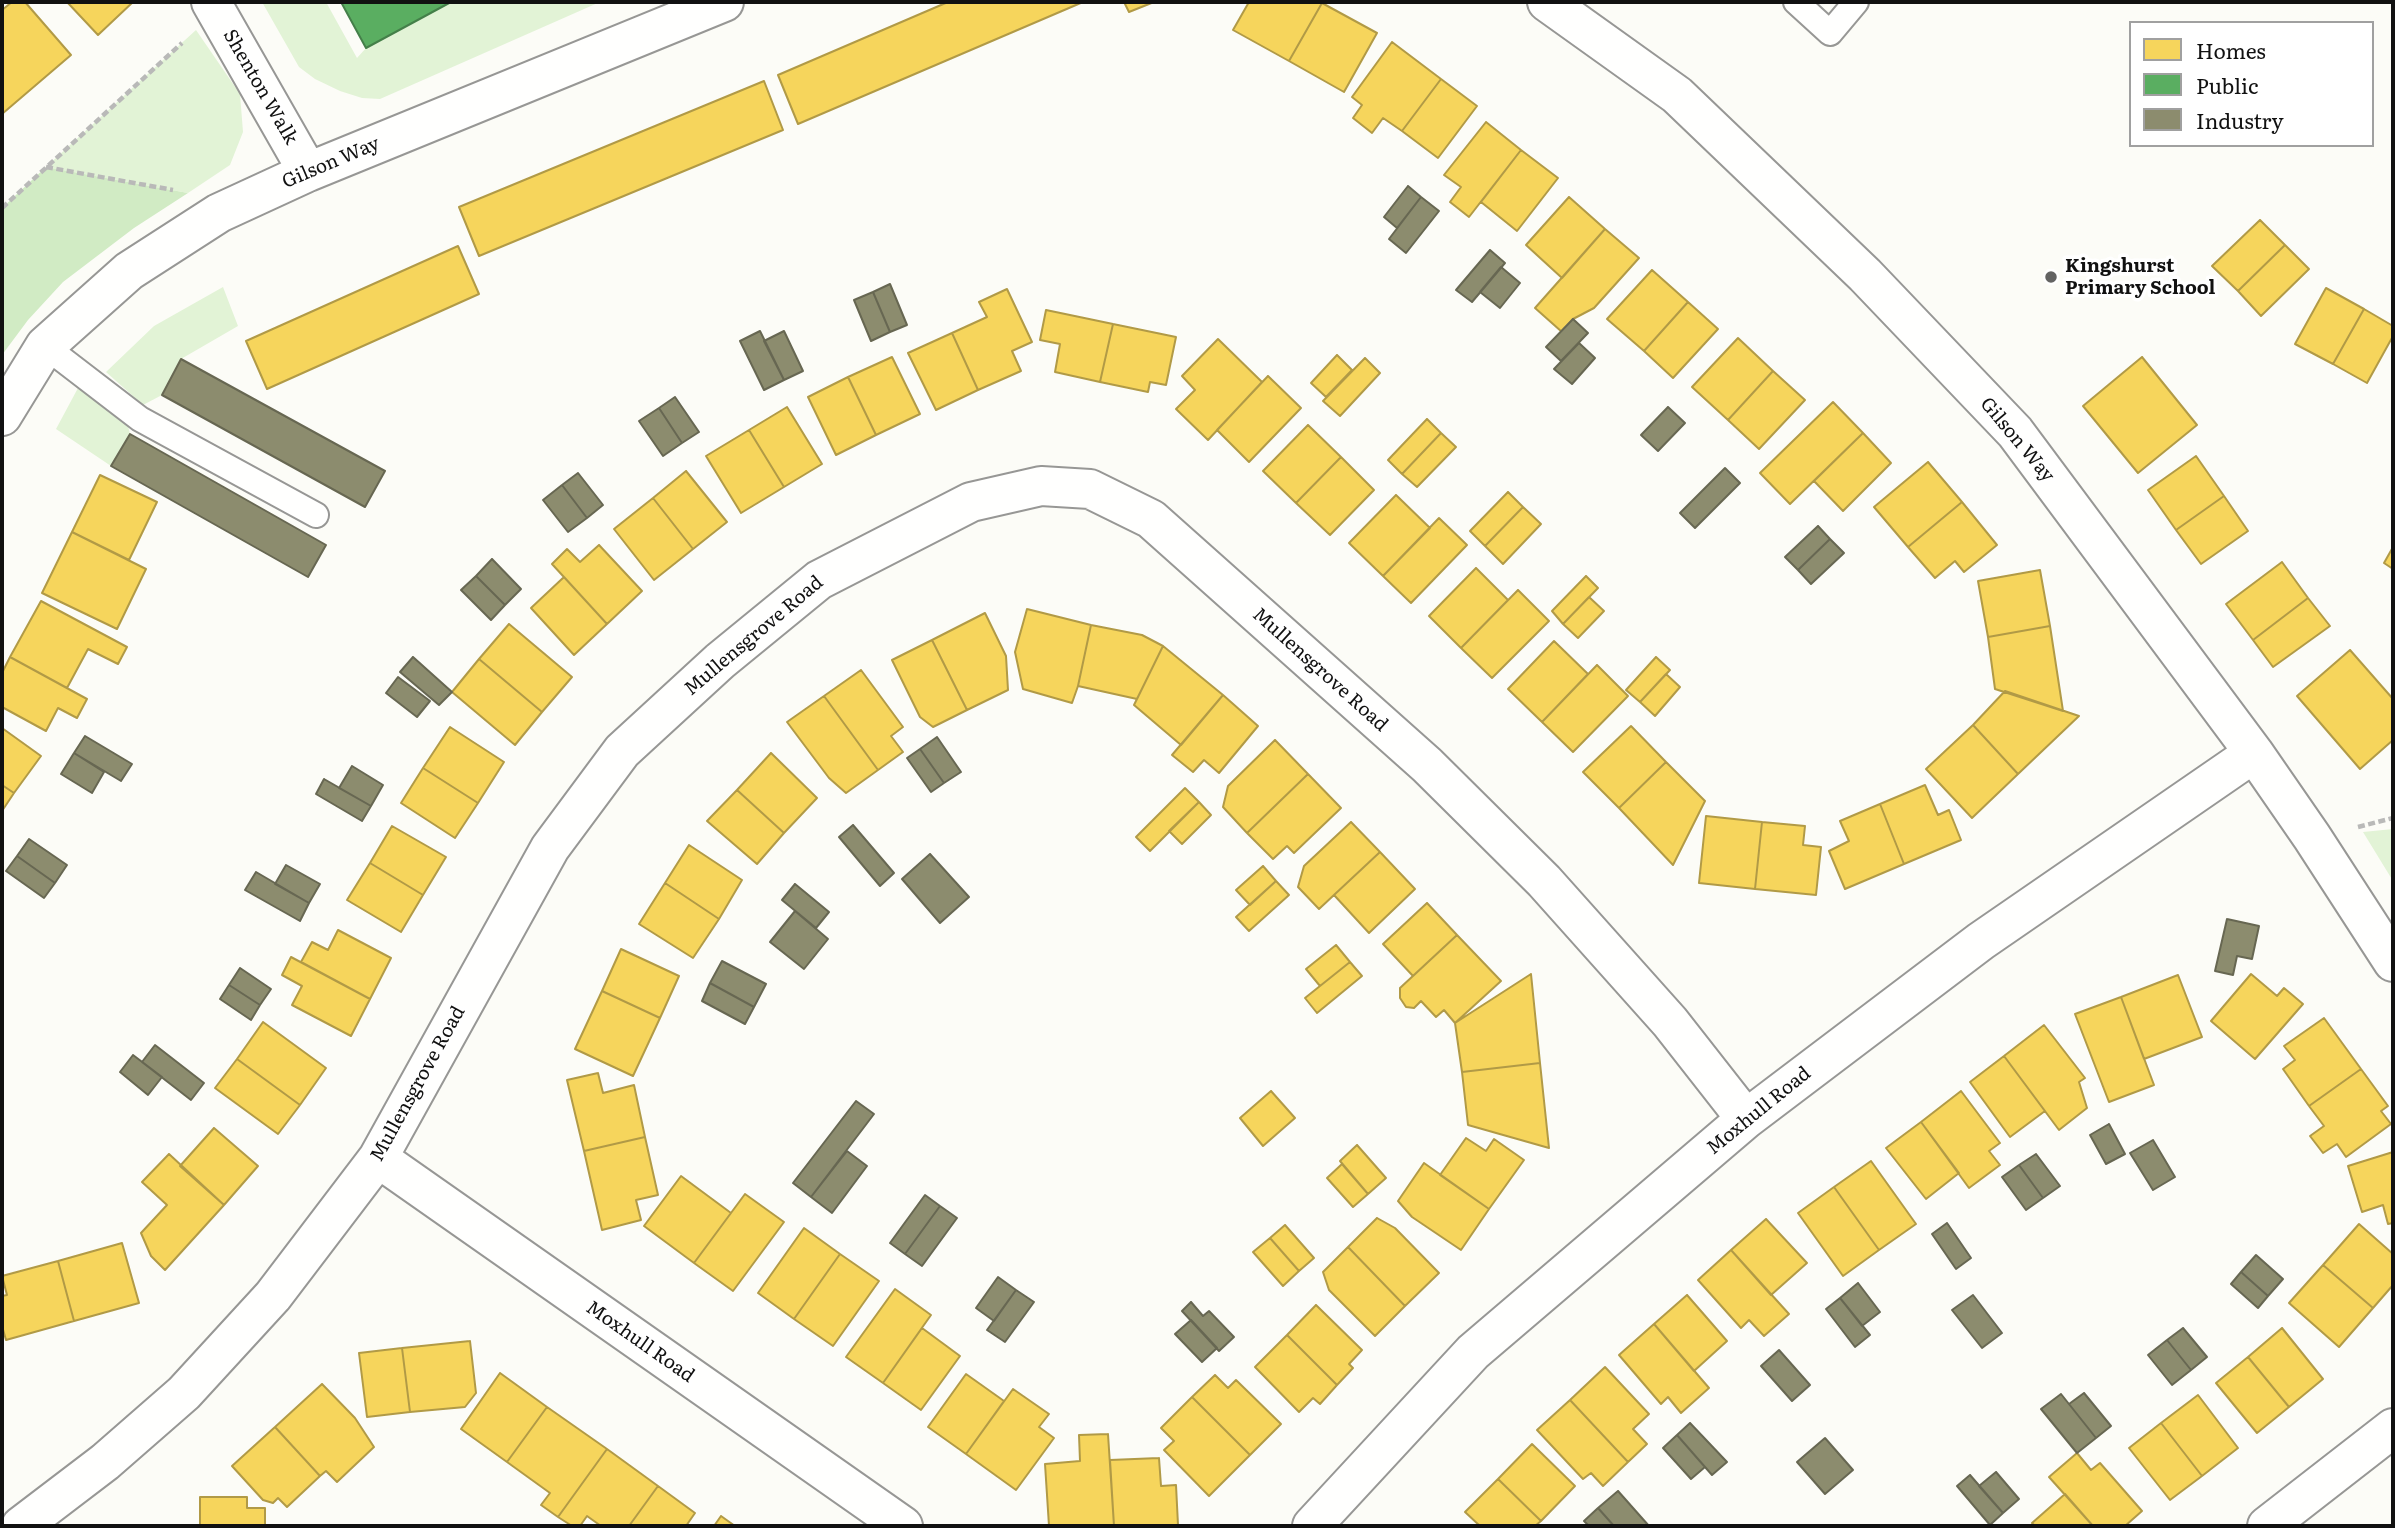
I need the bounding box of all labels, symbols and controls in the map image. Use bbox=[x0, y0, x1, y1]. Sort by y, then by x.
legend bbox=[2129, 21, 2374, 147]
street label: Shenton Walk bbox=[218, 25, 302, 149]
text: Homes bbox=[2196, 34, 2266, 65]
text: Public bbox=[2196, 69, 2258, 100]
text: Industry bbox=[2196, 104, 2284, 135]
street label: Gilson Way bbox=[279, 132, 383, 194]
place label: Kingshurst Primary School bbox=[2065, 255, 2215, 299]
marker: Kingshurst Primary School bbox=[2043, 269, 2059, 285]
street label: Gilson Way bbox=[1975, 393, 2059, 487]
street label: Mullensgrove Road bbox=[680, 571, 828, 701]
street label: Mullensgrove Road bbox=[1248, 603, 1392, 737]
street label: Mullensgrove Road bbox=[366, 1002, 470, 1166]
street label: Moxhull Road bbox=[1702, 1062, 1816, 1160]
street label: Moxhull Road bbox=[581, 1296, 699, 1388]

